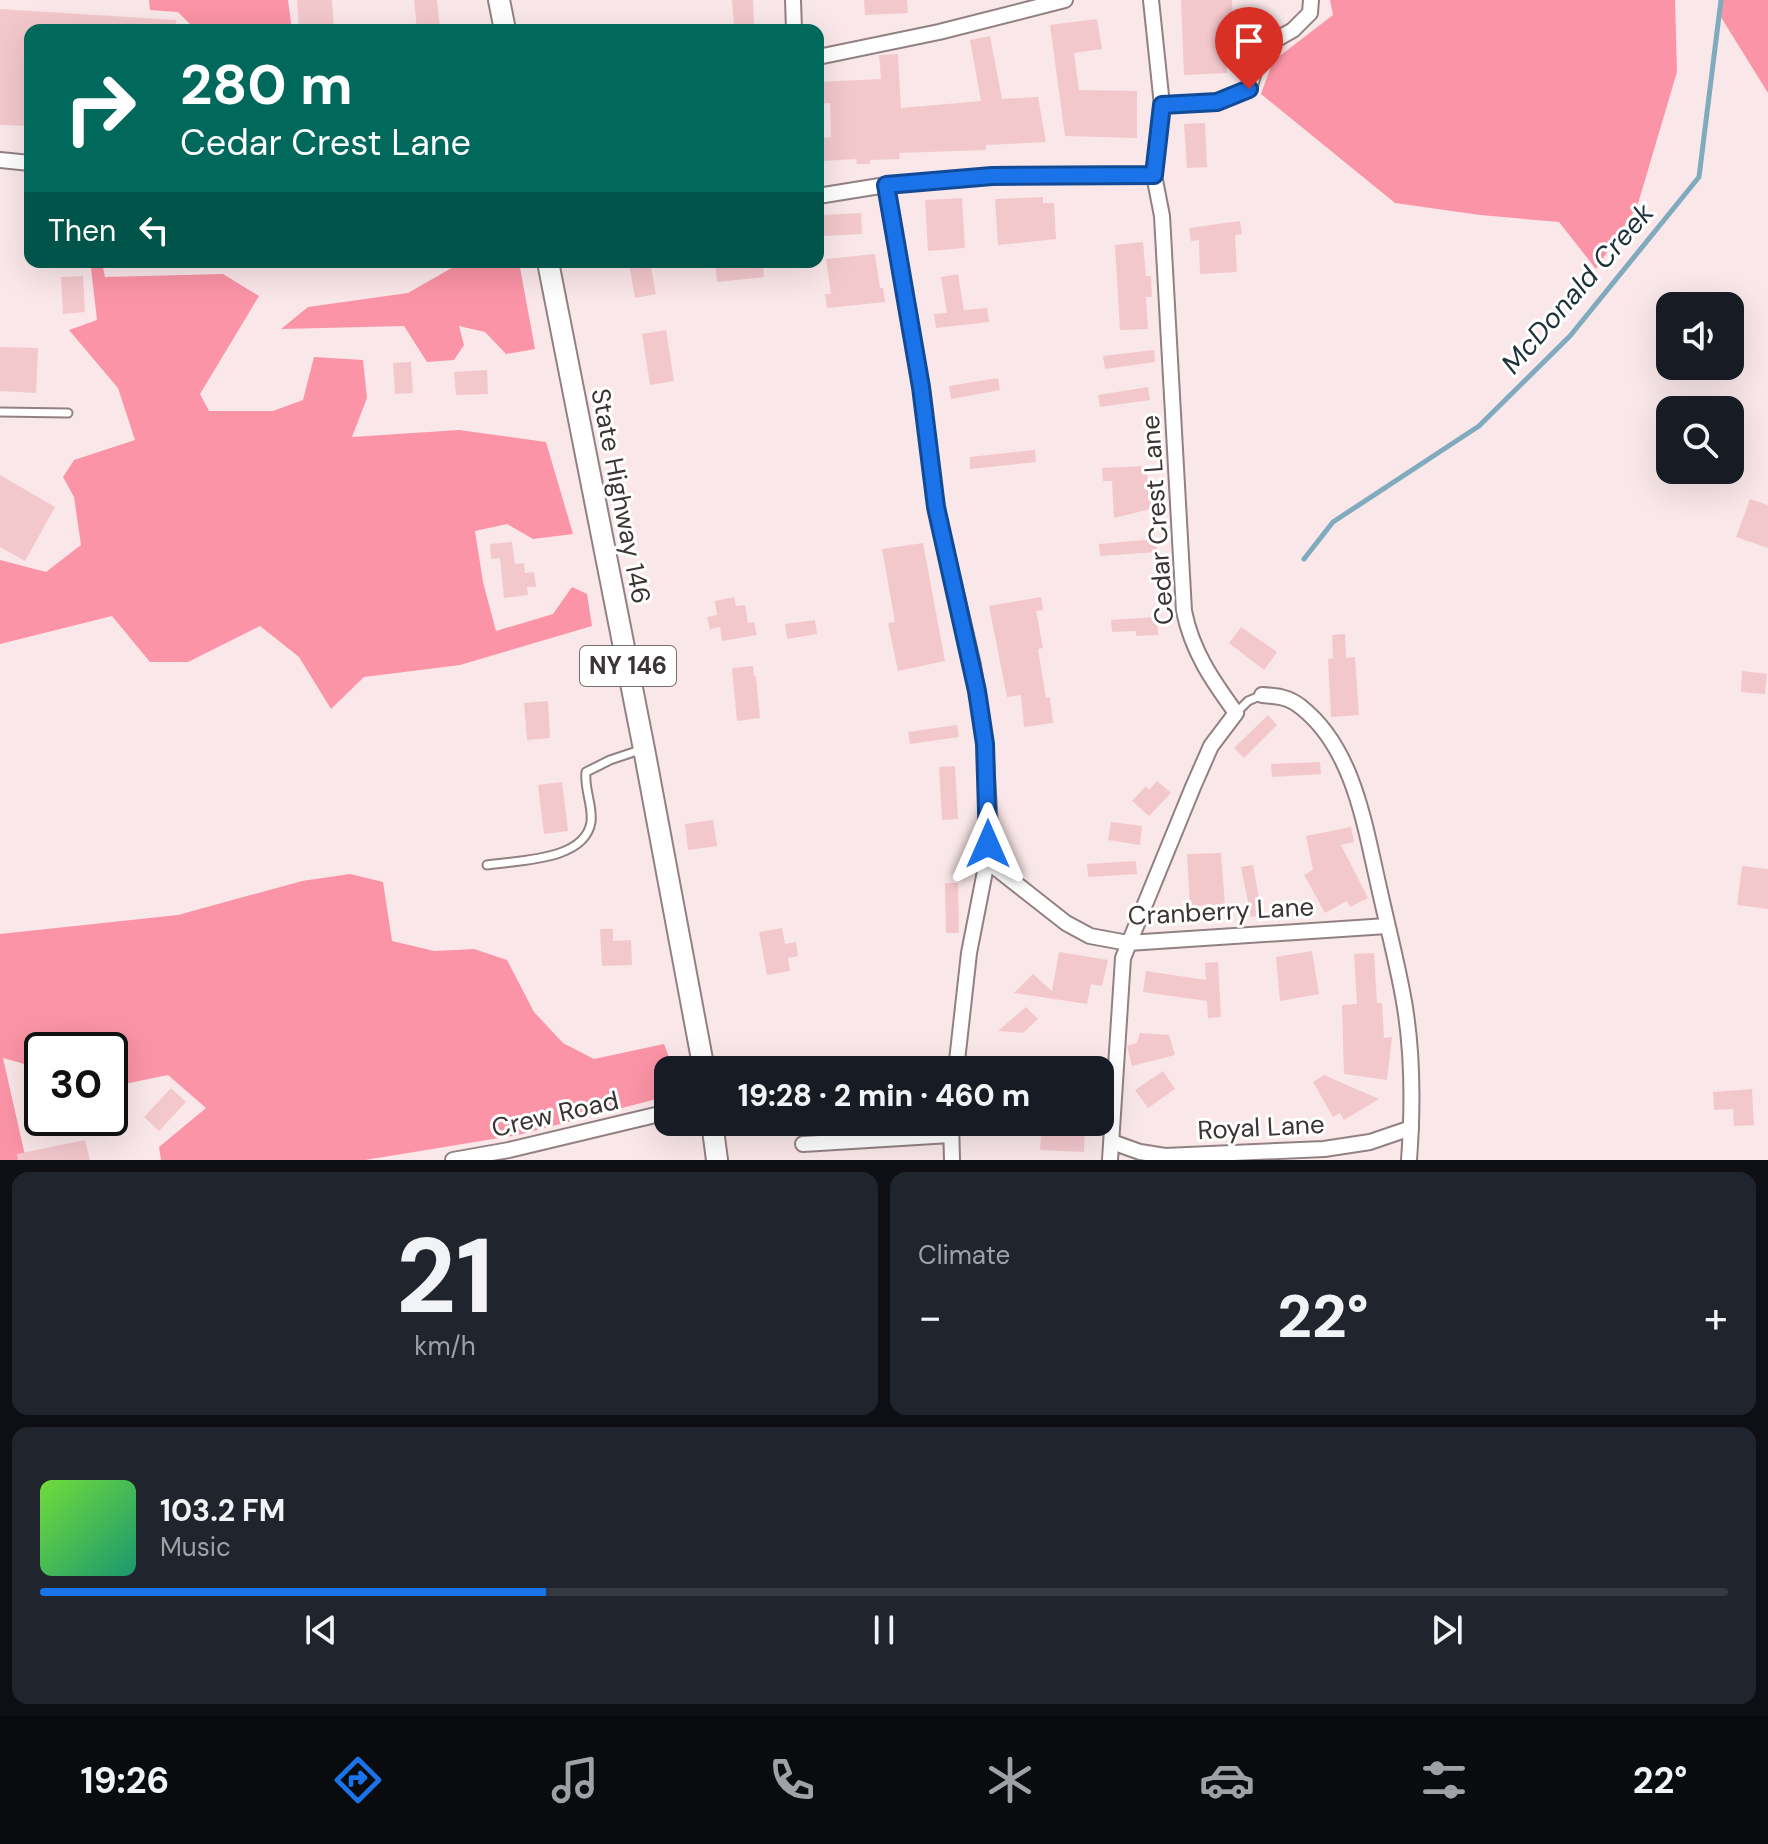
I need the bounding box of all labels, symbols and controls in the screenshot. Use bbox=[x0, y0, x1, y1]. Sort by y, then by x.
pin bbox=[1215, 7, 1283, 89]
icon: arrive bbox=[1227, 19, 1271, 63]
text: 280 m bbox=[180, 48, 353, 121]
icon: right bbox=[48, 56, 152, 160]
text: Cedar Crest Lane bbox=[180, 119, 471, 166]
water label: McDonald Creek bbox=[1493, 194, 1662, 382]
icon: left bbox=[132, 208, 176, 252]
text: Then bbox=[48, 211, 116, 250]
map controls bbox=[1656, 292, 1744, 484]
button: sound bbox=[1656, 292, 1744, 380]
street label: State Highway 146 bbox=[583, 385, 659, 607]
button: search bbox=[1656, 396, 1744, 484]
street label: Cedar Crest Lane bbox=[1133, 414, 1181, 626]
road number: NY 146 bbox=[580, 646, 676, 686]
position arrow bbox=[946, 802, 1030, 886]
street label: Cranberry Lane bbox=[1127, 889, 1315, 933]
speed limit sign: 30 bbox=[24, 1032, 128, 1136]
text: 19:28 · 2 min · 460 m bbox=[738, 1076, 1030, 1115]
street label: Crew Road bbox=[488, 1083, 622, 1145]
street label: Royal Lane bbox=[1197, 1107, 1325, 1147]
text: 21 bbox=[396, 1209, 494, 1344]
text: Climate bbox=[918, 1238, 1010, 1272]
text: 22° bbox=[1277, 1277, 1369, 1356]
text: − bbox=[918, 1288, 942, 1346]
text: + bbox=[1704, 1288, 1728, 1346]
text: km/h bbox=[414, 1329, 476, 1363]
text: 103.2 FM bbox=[160, 1491, 285, 1530]
text: Music bbox=[160, 1530, 231, 1564]
icon: previous bbox=[299, 1608, 343, 1652]
icon: pause bbox=[862, 1608, 906, 1652]
icon: next bbox=[1425, 1608, 1469, 1652]
icon: directions bbox=[330, 1752, 386, 1808]
icon: music bbox=[547, 1752, 603, 1808]
icon: phone bbox=[764, 1752, 820, 1808]
icon: climate bbox=[982, 1752, 1038, 1808]
icon: car bbox=[1199, 1752, 1255, 1808]
icon: filters bbox=[1416, 1752, 1472, 1808]
text: 19:26 bbox=[81, 1757, 169, 1804]
text: 22° bbox=[1633, 1757, 1687, 1804]

